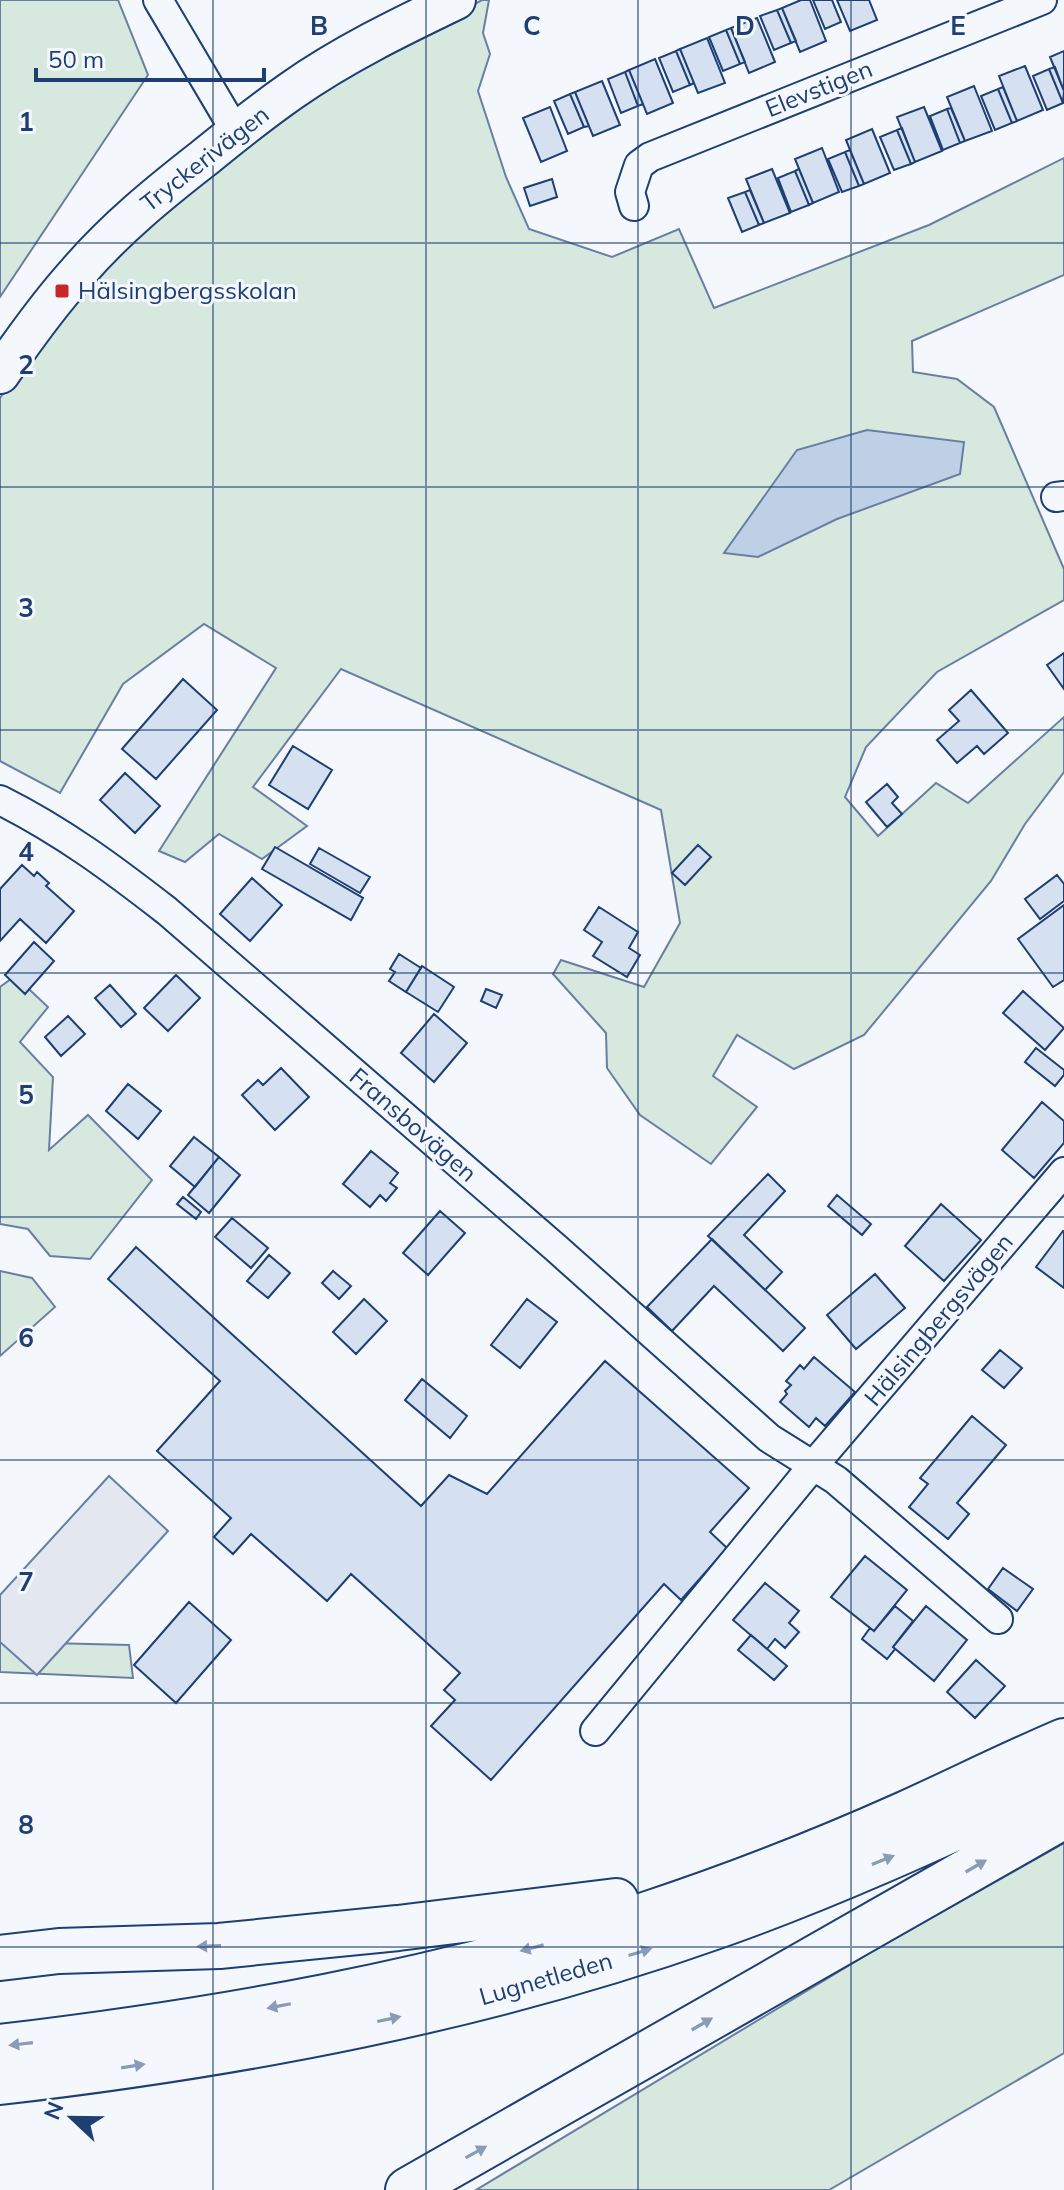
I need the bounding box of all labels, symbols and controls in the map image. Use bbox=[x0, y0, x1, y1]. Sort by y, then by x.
text: B bbox=[310, 9, 328, 42]
text: C bbox=[523, 9, 541, 42]
text: D bbox=[735, 9, 755, 42]
text: E bbox=[950, 9, 966, 42]
scale bar bbox=[36, 32, 264, 82]
text: 50 m bbox=[48, 44, 104, 74]
street label: Elevstigen bbox=[761, 53, 876, 123]
street label: Tryckerivägen bbox=[134, 99, 275, 218]
text: 1 bbox=[18, 105, 34, 138]
place label: Hälsingbergsskolan bbox=[78, 275, 297, 305]
marker: Hälsingbergsskolan bbox=[53, 282, 71, 300]
text: 2 bbox=[18, 348, 34, 381]
text: 3 bbox=[18, 591, 34, 624]
text: 4 bbox=[18, 835, 34, 868]
street label: Fransbovägen bbox=[344, 1061, 483, 1188]
text: 5 bbox=[18, 1078, 34, 1111]
street label: Hälsingbergsvägen bbox=[857, 1227, 1019, 1412]
text: 6 bbox=[18, 1321, 34, 1354]
text: 7 bbox=[18, 1565, 34, 1598]
text: 8 bbox=[18, 1808, 34, 1841]
one-way arrow bbox=[871, 1854, 895, 1867]
one-way arrow bbox=[965, 1859, 987, 1873]
one-way arrow bbox=[196, 1940, 221, 1953]
one-way arrow bbox=[520, 1943, 545, 1955]
street label: Lugnetleden bbox=[476, 1945, 616, 2011]
one-way arrow bbox=[628, 1945, 652, 1958]
one-way arrow bbox=[266, 2001, 291, 2013]
one-way arrow bbox=[376, 2012, 401, 2025]
one-way arrow bbox=[691, 2017, 713, 2031]
one-way arrow bbox=[9, 2038, 34, 2051]
one-way arrow bbox=[121, 2059, 146, 2072]
north arrow bbox=[32, 2078, 112, 2158]
text: N bbox=[37, 2098, 70, 2123]
one-way arrow bbox=[465, 2145, 487, 2159]

